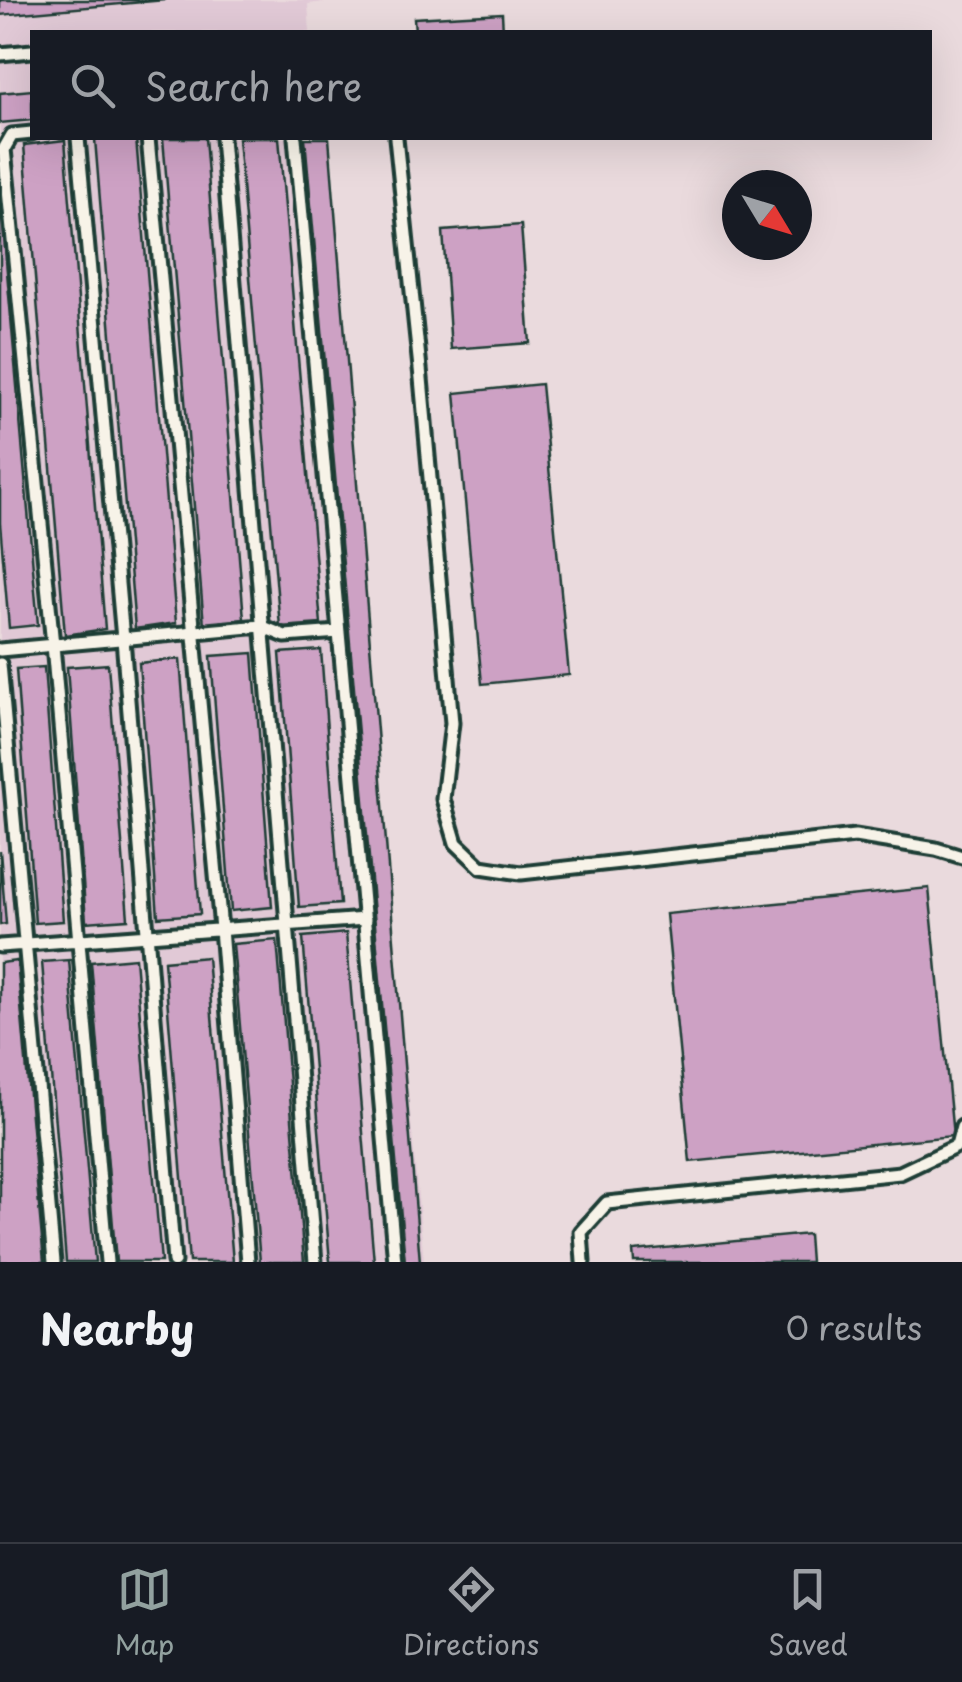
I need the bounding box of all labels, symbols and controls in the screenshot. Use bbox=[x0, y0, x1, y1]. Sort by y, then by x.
search box bbox=[30, 30, 932, 140]
text: Search here bbox=[145, 57, 362, 114]
icon: search bbox=[65, 58, 120, 113]
north arrow bbox=[722, 170, 812, 260]
text: Nearby bbox=[40, 1296, 194, 1359]
text: 0 results bbox=[786, 1303, 922, 1351]
tab: Map bbox=[114, 1562, 174, 1665]
tab: Directions bbox=[403, 1562, 539, 1665]
tab: Saved bbox=[768, 1562, 848, 1665]

